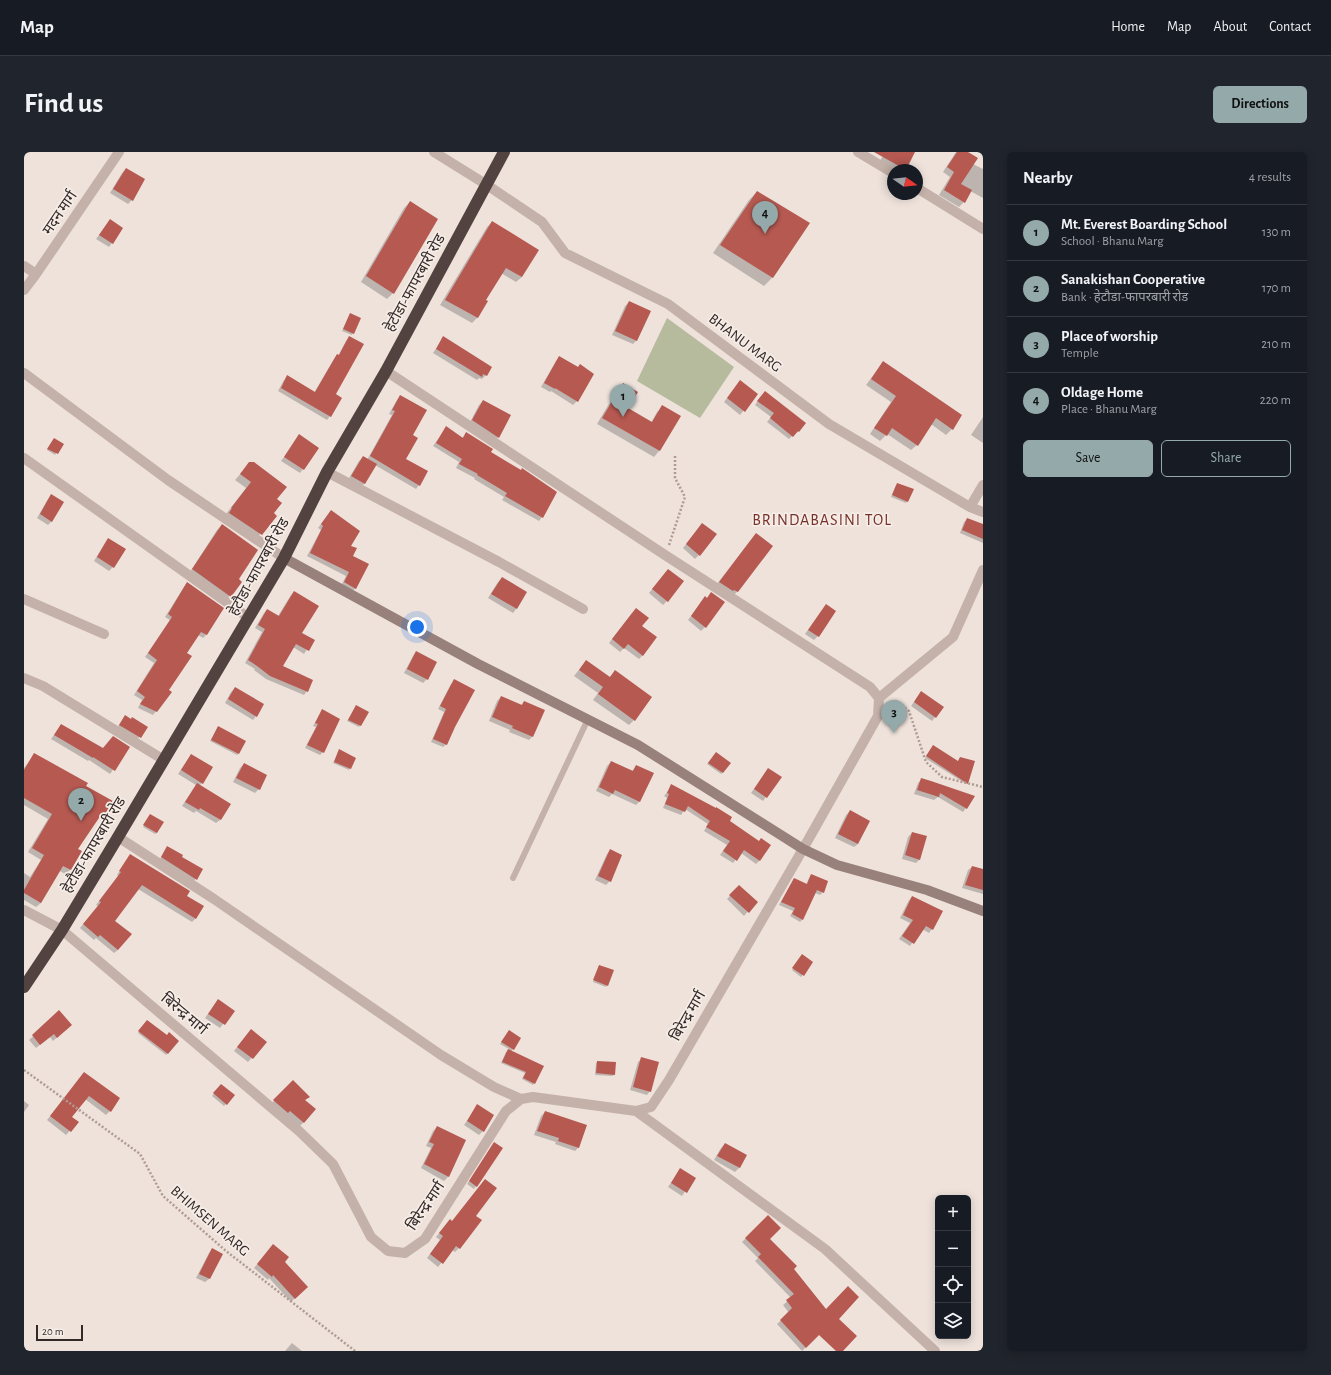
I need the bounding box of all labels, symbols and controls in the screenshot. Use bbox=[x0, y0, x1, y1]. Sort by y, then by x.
text: Map bbox=[20, 18, 54, 37]
text: Home bbox=[1111, 20, 1145, 34]
text: Map bbox=[1167, 20, 1191, 34]
text: About bbox=[1213, 20, 1247, 34]
text: Contact bbox=[1269, 20, 1311, 34]
button: Directions bbox=[1213, 86, 1307, 123]
text: Find us bbox=[24, 90, 103, 118]
north arrow bbox=[887, 164, 923, 200]
text: Nearby bbox=[1023, 169, 1073, 186]
text: 4 results bbox=[1249, 171, 1291, 184]
street label: मदन मार्ग bbox=[38, 187, 80, 238]
pin: 4 bbox=[752, 201, 778, 234]
text: Mt. Everest Boarding School bbox=[1061, 217, 1227, 232]
text: 1 bbox=[1034, 226, 1038, 239]
text: 130 m bbox=[1262, 226, 1291, 239]
street label: हेटौडा-फापरबारी रोड bbox=[380, 230, 448, 334]
text: School · Bhanu Marg bbox=[1061, 235, 1164, 248]
text: Sanakishan Cooperative bbox=[1061, 272, 1205, 287]
text: 2 bbox=[1033, 282, 1039, 295]
text: 170 m bbox=[1262, 282, 1291, 295]
text: Bank · हेटौडा-फापरबारी रोड bbox=[1061, 291, 1188, 304]
street label: BHANU MARG bbox=[706, 311, 784, 375]
text: Place of worship bbox=[1061, 329, 1158, 344]
text: 3 bbox=[1033, 338, 1039, 351]
text: 210 m bbox=[1261, 338, 1291, 351]
text: Temple bbox=[1061, 347, 1099, 360]
pin: 1 bbox=[610, 384, 636, 417]
text: Oldage Home bbox=[1061, 385, 1143, 400]
text: 4 bbox=[1033, 394, 1039, 407]
text: 220 m bbox=[1260, 394, 1291, 407]
text: Place · Bhanu Marg bbox=[1061, 403, 1157, 416]
button: Save bbox=[1023, 440, 1153, 477]
button: Share bbox=[1161, 440, 1291, 477]
district label: BRINDABASINI TOL bbox=[752, 512, 892, 528]
street label: हेटौडा-फापरबारी रोड bbox=[224, 514, 292, 618]
your location bbox=[407, 617, 427, 637]
pin: 3 bbox=[881, 700, 907, 733]
pin: 2 bbox=[68, 788, 94, 821]
street label: हेटौडा-फापरबारी रोड bbox=[58, 793, 129, 896]
street label: बिरेन्द्र मार्ग bbox=[666, 987, 709, 1044]
street label: बिरेन्द्र मार्ग bbox=[158, 989, 212, 1038]
street label: बिरेन्द्र मार्ग bbox=[403, 1177, 448, 1233]
street label: BHIMSEN MARG bbox=[168, 1183, 252, 1259]
map controls bbox=[935, 1195, 971, 1339]
button: + bbox=[935, 1195, 971, 1231]
button: − bbox=[935, 1231, 971, 1267]
button: locate bbox=[935, 1267, 971, 1303]
button: layers bbox=[935, 1303, 971, 1339]
scale bar bbox=[36, 1323, 83, 1342]
text: 20 m bbox=[42, 1326, 63, 1337]

